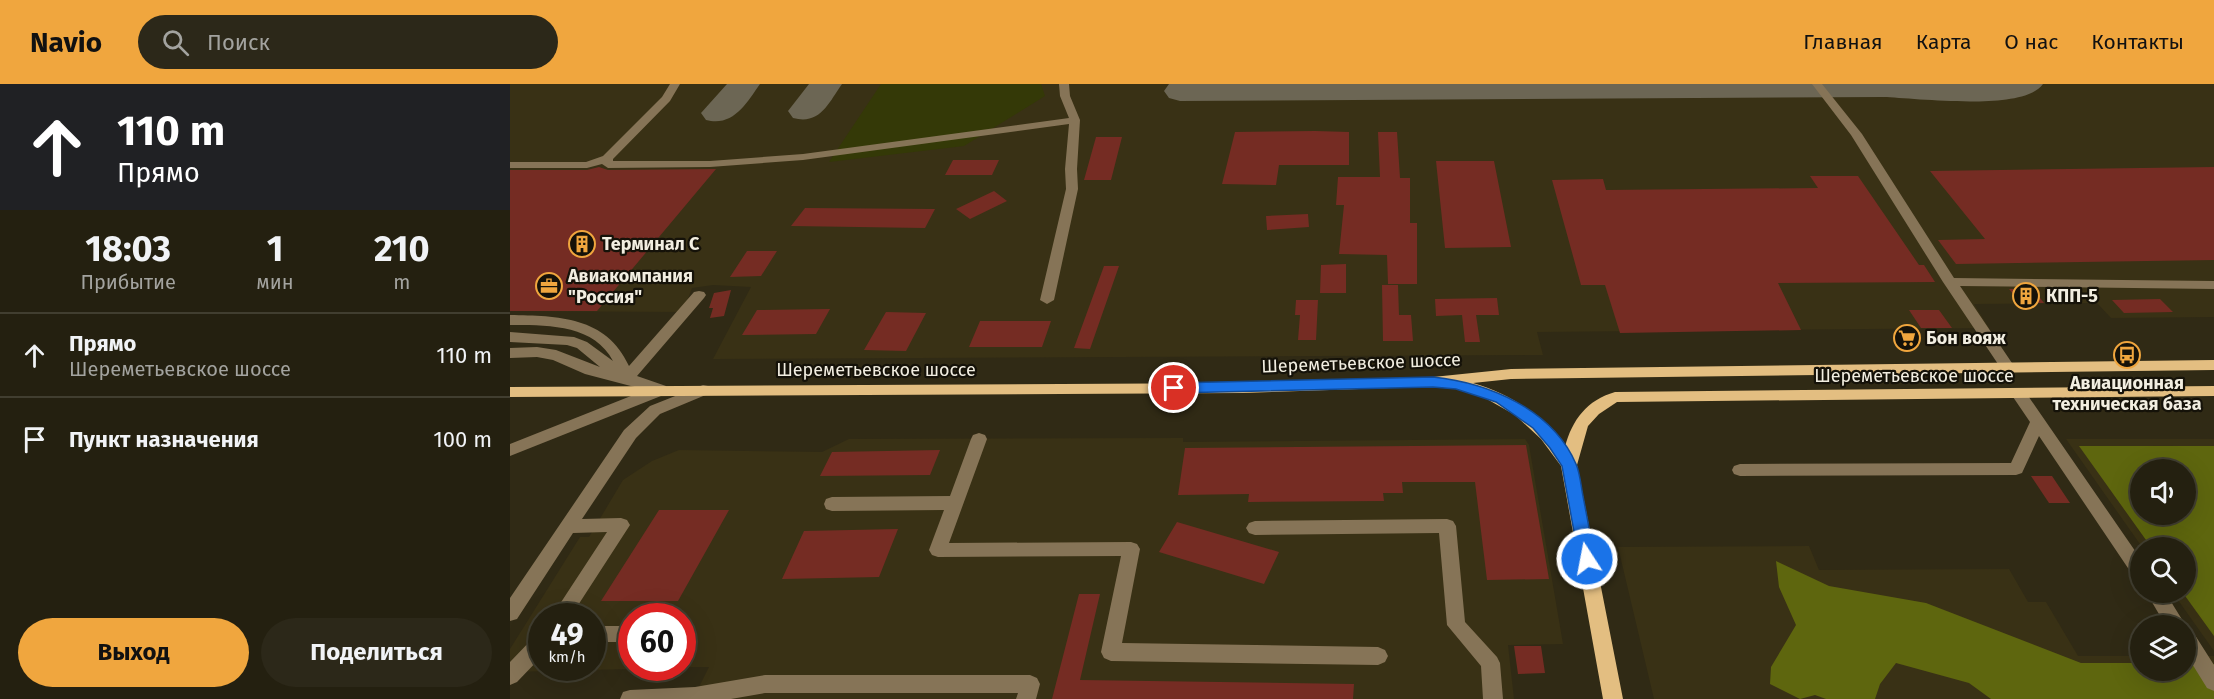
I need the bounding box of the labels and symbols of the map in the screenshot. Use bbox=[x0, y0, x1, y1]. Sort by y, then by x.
building icon: Терминал C bbox=[567, 229, 597, 259]
place label: Терминал C bbox=[602, 233, 700, 255]
place label: Авиакомпания "Россия" bbox=[567, 265, 693, 308]
office icon: Авиакомпания "Россия" bbox=[534, 271, 564, 301]
building icon: КПП-5 bbox=[2011, 281, 2041, 311]
place label: КПП-5 bbox=[2046, 285, 2098, 307]
supermarket icon: Бон вояж bbox=[1892, 323, 1922, 353]
place label: Бон вояж bbox=[1926, 327, 2006, 349]
bus stop icon: Авиационная техническая база bbox=[2112, 340, 2142, 370]
street label: Шереметьевское шоссе bbox=[1261, 349, 1461, 377]
street label: Шереметьевское шоссе bbox=[776, 359, 976, 381]
pin bbox=[1148, 362, 1199, 413]
street label: Шереметьевское шоссе bbox=[1814, 365, 2014, 387]
place label: Авиационная техническая база bbox=[2052, 372, 2202, 415]
position arrow bbox=[1555, 527, 1619, 591]
speed limit sign: 60 bbox=[618, 603, 696, 681]

